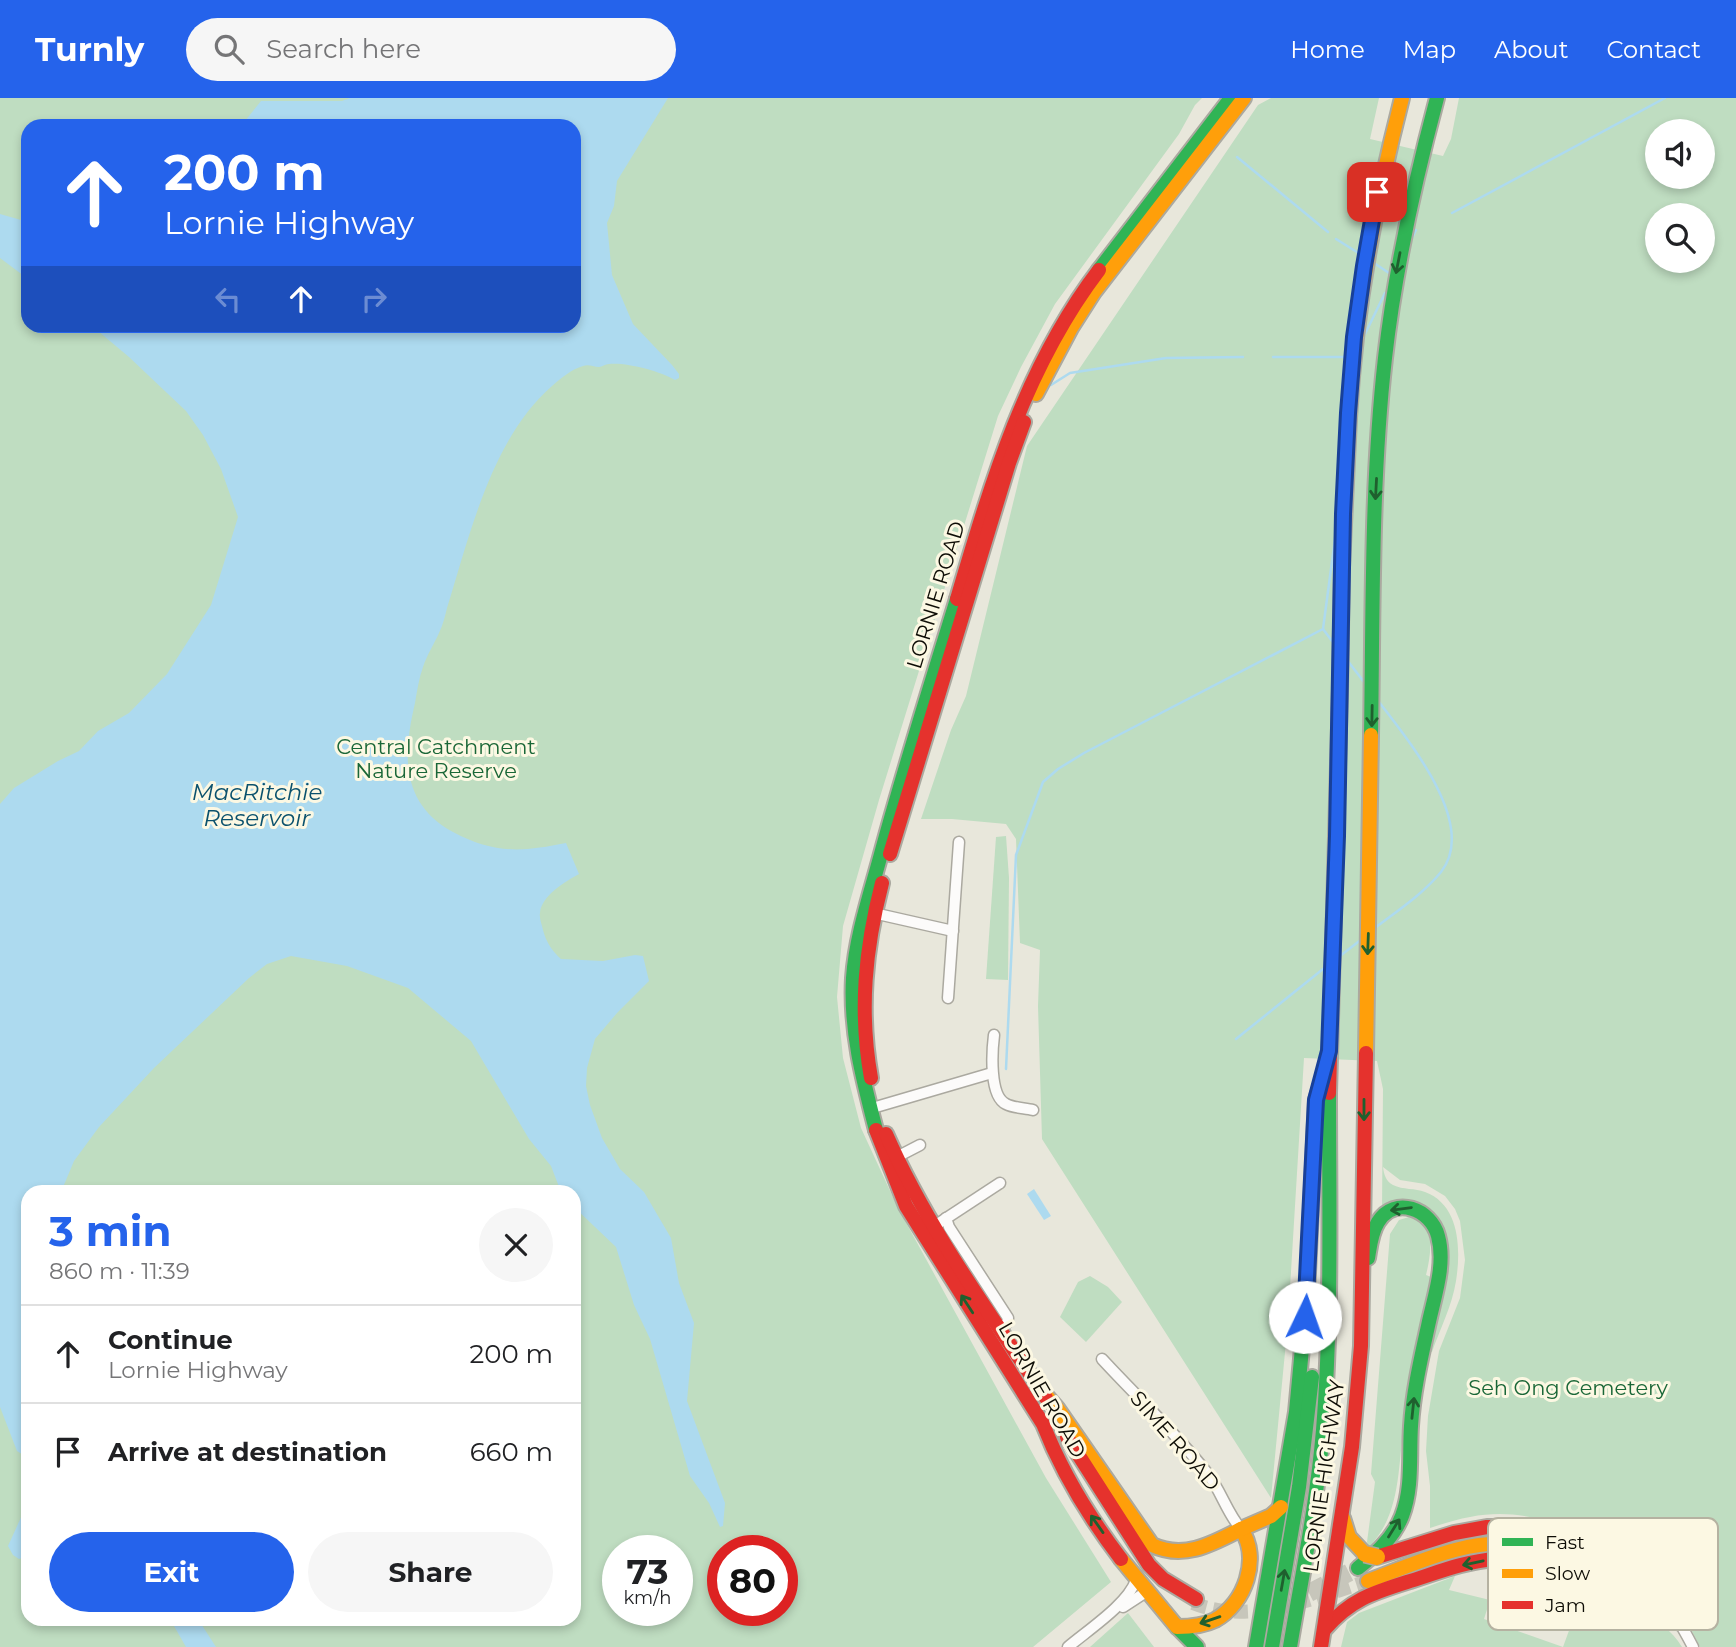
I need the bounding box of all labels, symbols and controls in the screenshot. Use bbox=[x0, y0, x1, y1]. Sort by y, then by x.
search box bbox=[186, 18, 676, 81]
text: Turnly bbox=[35, 29, 144, 69]
icon: search bbox=[210, 30, 248, 68]
text: Search here bbox=[266, 33, 421, 65]
text: Home bbox=[1290, 35, 1365, 64]
text: Map bbox=[1403, 35, 1456, 64]
text: About bbox=[1494, 35, 1568, 64]
text: Contact bbox=[1606, 35, 1701, 64]
map controls bbox=[1645, 119, 1715, 273]
button: sound bbox=[1645, 119, 1715, 189]
text: 200 m bbox=[164, 143, 325, 202]
icon: ahead bbox=[49, 147, 140, 238]
pin bbox=[1347, 162, 1407, 222]
icon: arrive bbox=[1358, 173, 1396, 211]
text: Lornie Highway bbox=[164, 203, 414, 242]
button: search bbox=[1645, 203, 1715, 273]
one-way arrow bbox=[1391, 251, 1404, 274]
icon: left bbox=[209, 280, 247, 318]
icon: ahead bbox=[282, 280, 320, 318]
icon: right bbox=[355, 280, 393, 318]
one-way arrow bbox=[1370, 477, 1383, 500]
street label: LORNIE ROAD bbox=[901, 518, 970, 672]
one-way arrow bbox=[1365, 705, 1379, 728]
park label: Central Catchment Nature Reserve bbox=[336, 734, 536, 783]
water label: MacRitchie Reservoir bbox=[192, 778, 322, 832]
one-way arrow bbox=[1361, 932, 1374, 955]
one-way arrow bbox=[1357, 1099, 1371, 1122]
one-way arrow bbox=[1390, 1203, 1413, 1216]
text: 3 min bbox=[49, 1205, 171, 1257]
button: close bbox=[479, 1208, 553, 1282]
text: 860 m · 11:39 bbox=[49, 1257, 190, 1285]
position arrow bbox=[1268, 1280, 1342, 1354]
one-way arrow bbox=[960, 1295, 974, 1314]
street label: LORNIE ROAD bbox=[993, 1317, 1091, 1462]
text: Continue bbox=[108, 1324, 233, 1356]
icon: ahead bbox=[49, 1335, 87, 1373]
text: 200 m bbox=[469, 1338, 553, 1370]
text: Lornie Highway bbox=[108, 1356, 288, 1384]
park label: Seh Ong Cemetery bbox=[1468, 1375, 1668, 1400]
street label: LORNIE HIGHWAY bbox=[1298, 1377, 1349, 1574]
street label: SIME ROAD bbox=[1125, 1386, 1225, 1496]
one-way arrow bbox=[1407, 1398, 1420, 1420]
icon: arrive bbox=[49, 1433, 87, 1471]
text: Arrive at destination bbox=[108, 1436, 387, 1468]
text: 660 m bbox=[470, 1436, 553, 1468]
one-way arrow bbox=[1090, 1515, 1104, 1534]
legend bbox=[1488, 1518, 1718, 1630]
one-way arrow bbox=[1387, 1519, 1402, 1538]
text: Fast bbox=[1545, 1531, 1585, 1554]
button: Exit bbox=[49, 1532, 294, 1612]
button: Share bbox=[308, 1532, 553, 1612]
speed limit sign: 80 bbox=[707, 1535, 798, 1626]
text: 73 bbox=[626, 1550, 669, 1593]
one-way arrow bbox=[1462, 1556, 1485, 1570]
text: Slow bbox=[1545, 1562, 1590, 1585]
one-way arrow bbox=[1277, 1569, 1290, 1592]
text: km/h bbox=[623, 1587, 672, 1609]
text: Jam bbox=[1544, 1594, 1586, 1617]
one-way arrow bbox=[1200, 1615, 1222, 1627]

